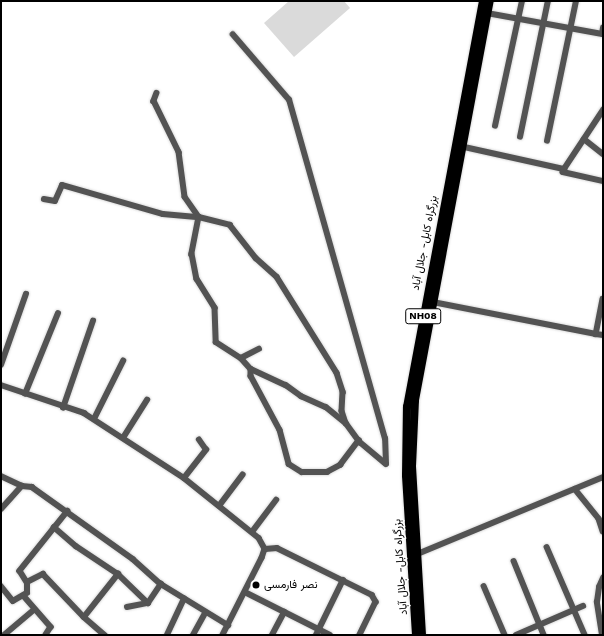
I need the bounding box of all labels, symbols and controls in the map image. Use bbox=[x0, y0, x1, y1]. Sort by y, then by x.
street label: بزرگراه کابل- جلال آباد bbox=[409, 194, 441, 292]
road number: NH08 bbox=[405, 308, 441, 324]
street label: بزرگراه کابل- جلال آباد bbox=[391, 518, 411, 616]
place label: نصر فارمسی bbox=[264, 578, 318, 592]
marker: نصر فارمسی bbox=[251, 580, 261, 590]

